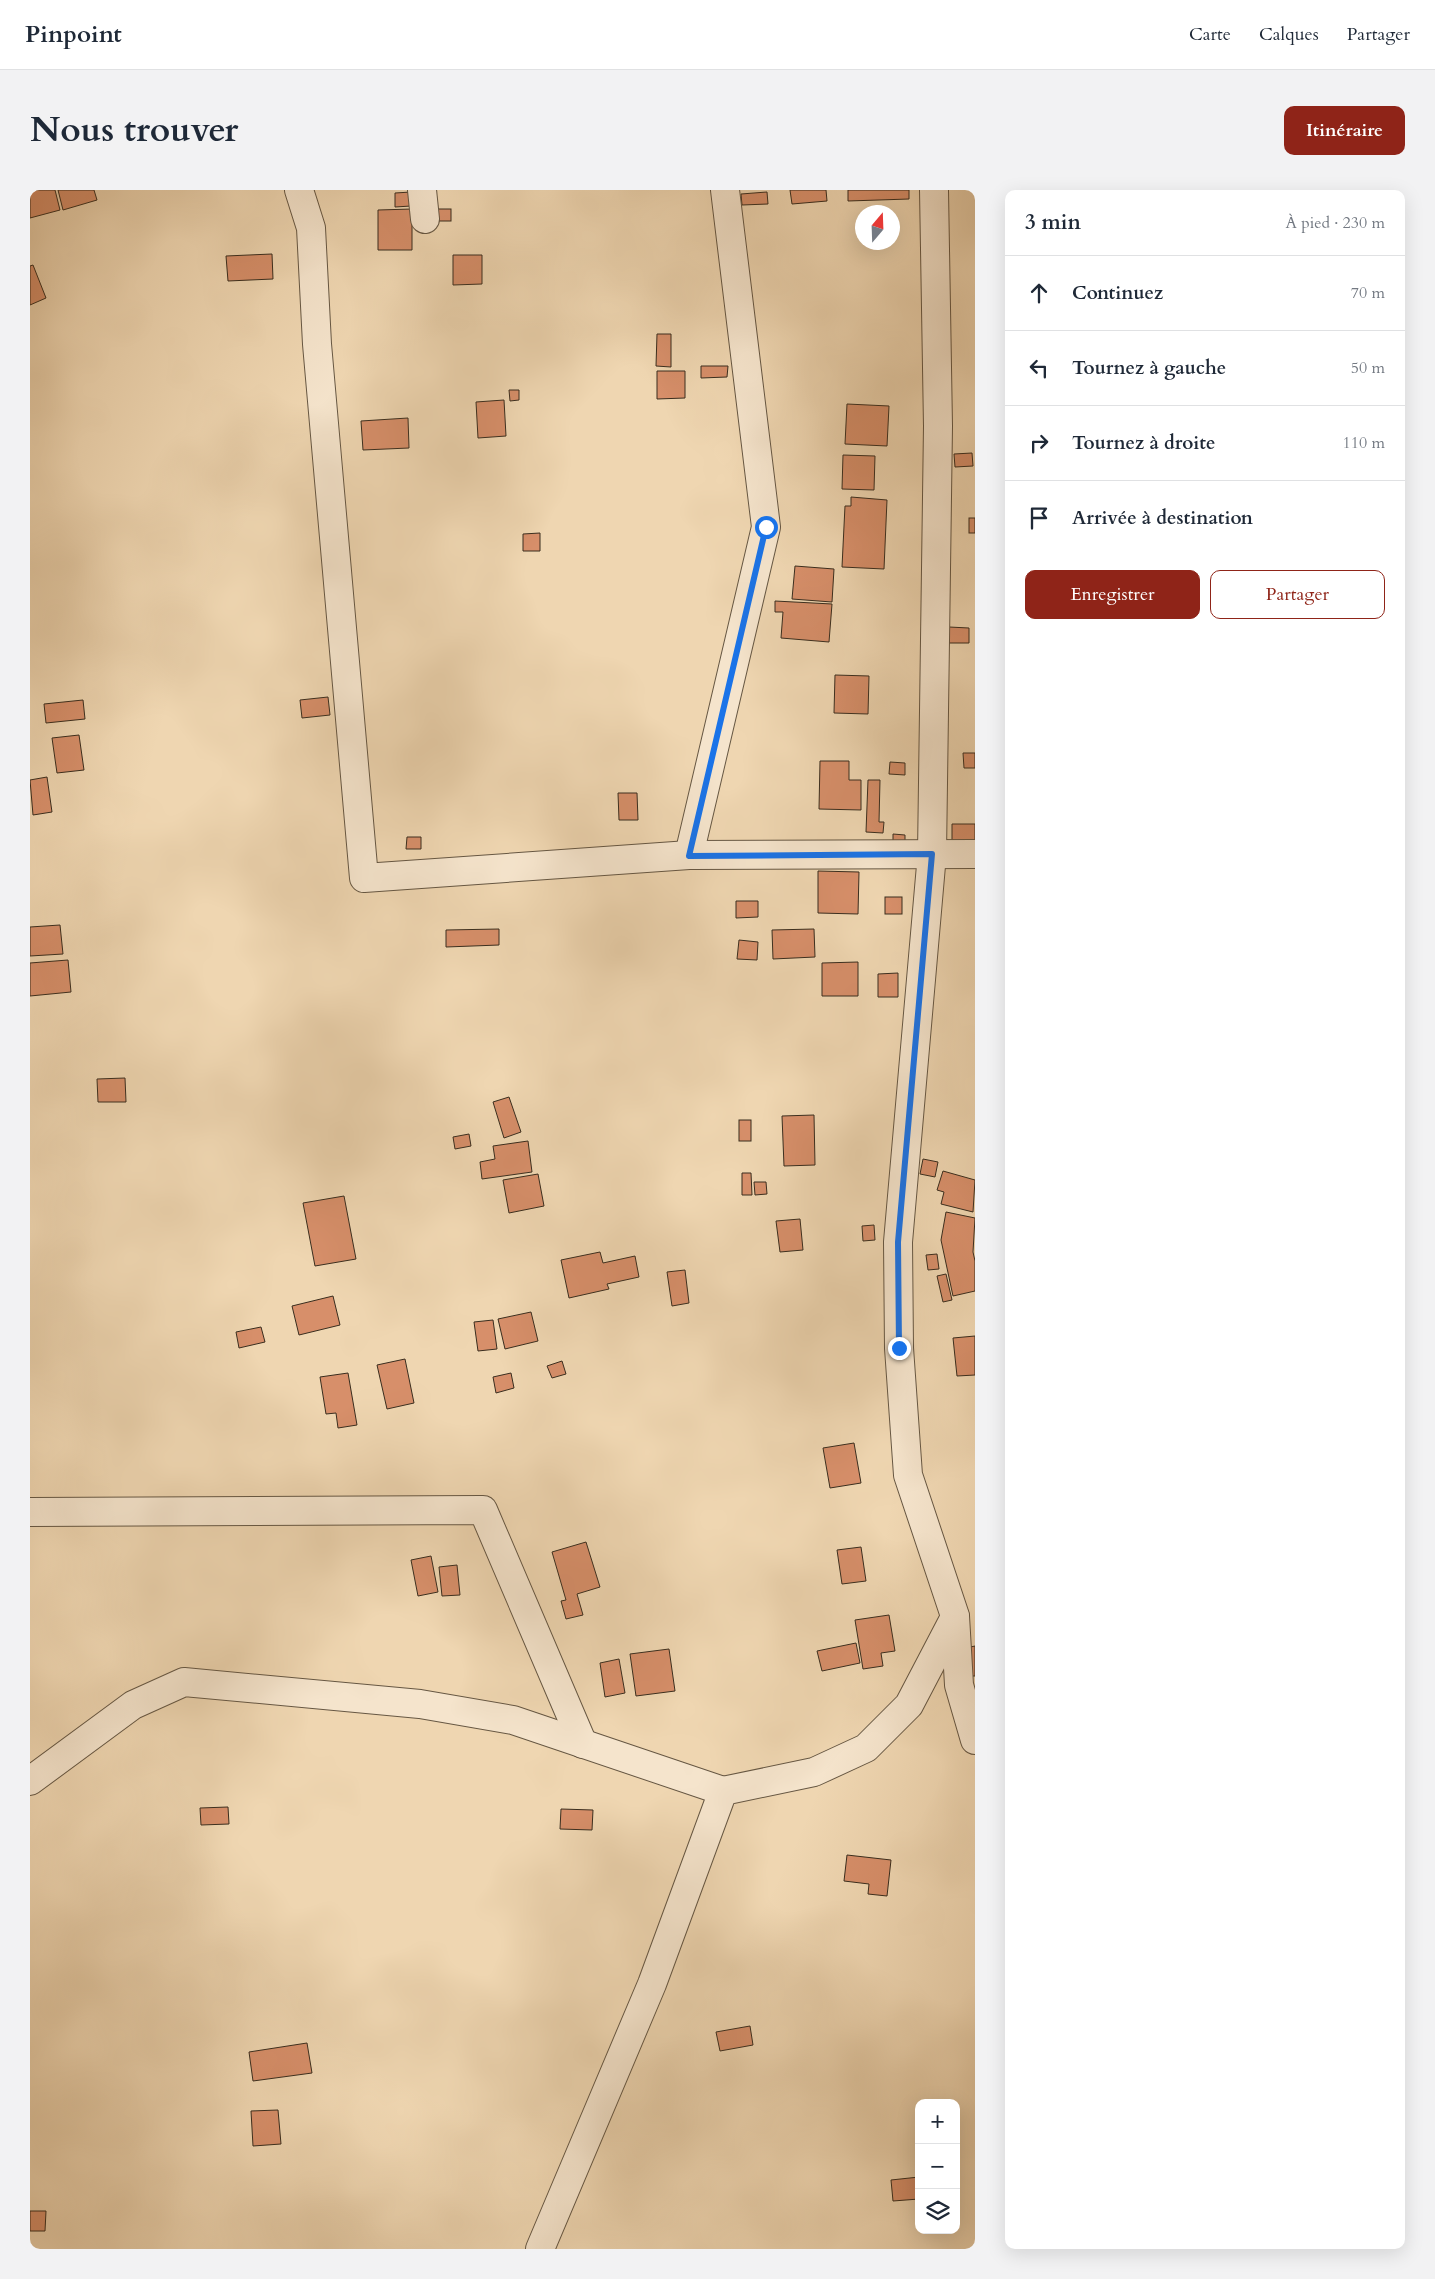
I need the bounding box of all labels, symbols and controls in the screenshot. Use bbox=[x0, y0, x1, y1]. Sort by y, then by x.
text: Pinpoint bbox=[25, 18, 122, 51]
text: Carte bbox=[1189, 22, 1231, 47]
text: Calques bbox=[1259, 22, 1319, 47]
text: Partager bbox=[1347, 22, 1410, 47]
text: Nous trouver bbox=[30, 106, 238, 154]
button: Itinéraire bbox=[1284, 106, 1405, 155]
north arrow bbox=[855, 205, 900, 250]
text: 3 min bbox=[1025, 208, 1081, 237]
text: À pied · 230 m bbox=[1285, 212, 1385, 234]
icon: ahead bbox=[1025, 279, 1053, 307]
text: Continuez bbox=[1072, 280, 1163, 306]
text: 70 m bbox=[1351, 282, 1385, 304]
icon: left bbox=[1025, 354, 1053, 382]
text: Tournez à gauche bbox=[1072, 355, 1226, 381]
text: 50 m bbox=[1351, 357, 1385, 379]
icon: right bbox=[1025, 429, 1053, 457]
text: Tournez à droite bbox=[1072, 430, 1215, 456]
text: 110 m bbox=[1343, 432, 1385, 454]
icon: arrive bbox=[1025, 504, 1053, 532]
text: Arrivée à destination bbox=[1072, 505, 1253, 531]
route start bbox=[755, 516, 778, 539]
button: Enregistrer bbox=[1025, 570, 1200, 619]
button: Partager bbox=[1210, 570, 1385, 619]
route end bbox=[888, 1337, 911, 1360]
map controls bbox=[915, 2099, 960, 2234]
button: + bbox=[915, 2099, 960, 2144]
button: − bbox=[915, 2144, 960, 2189]
button: layers bbox=[915, 2189, 960, 2234]

